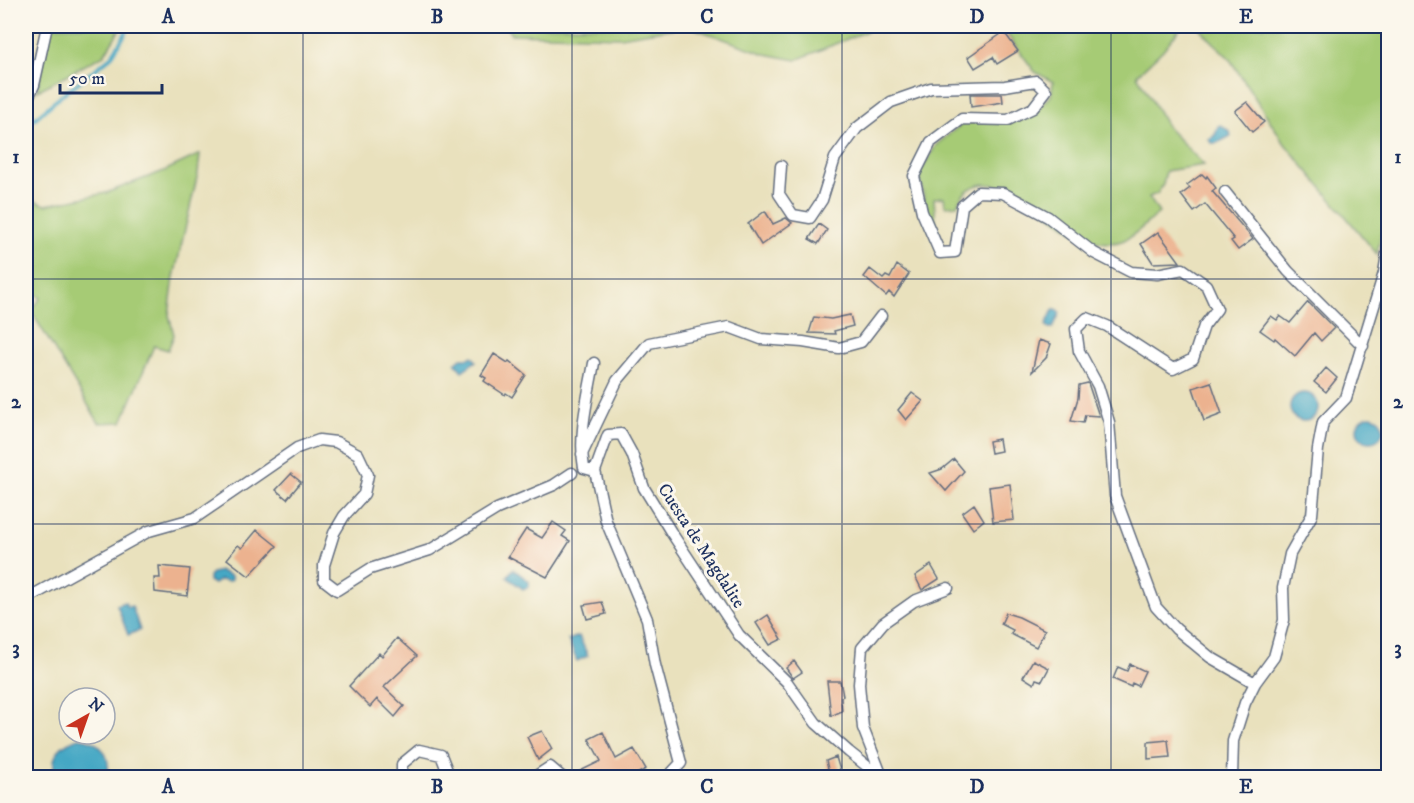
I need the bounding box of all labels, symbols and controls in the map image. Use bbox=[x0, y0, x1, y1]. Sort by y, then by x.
text: A bbox=[161, 5, 176, 30]
text: B bbox=[431, 5, 443, 30]
text: C bbox=[700, 5, 714, 30]
text: D bbox=[970, 5, 985, 30]
text: E bbox=[1239, 5, 1253, 30]
scale bar bbox=[60, 57, 162, 95]
text: 50 m bbox=[69, 68, 105, 90]
text: 1 bbox=[12, 145, 20, 170]
text: 1 bbox=[1394, 145, 1402, 170]
text: 2 bbox=[11, 390, 22, 415]
text: 2 bbox=[1393, 390, 1404, 415]
street label: Cuesta de Magdalite bbox=[652, 479, 750, 613]
text: 3 bbox=[12, 636, 20, 661]
text: 3 bbox=[1394, 636, 1402, 661]
north arrow bbox=[57, 686, 117, 746]
text: N bbox=[85, 693, 107, 717]
text: A bbox=[161, 775, 176, 800]
text: B bbox=[431, 775, 443, 800]
text: C bbox=[700, 775, 714, 800]
text: D bbox=[970, 775, 985, 800]
text: E bbox=[1239, 775, 1253, 800]

